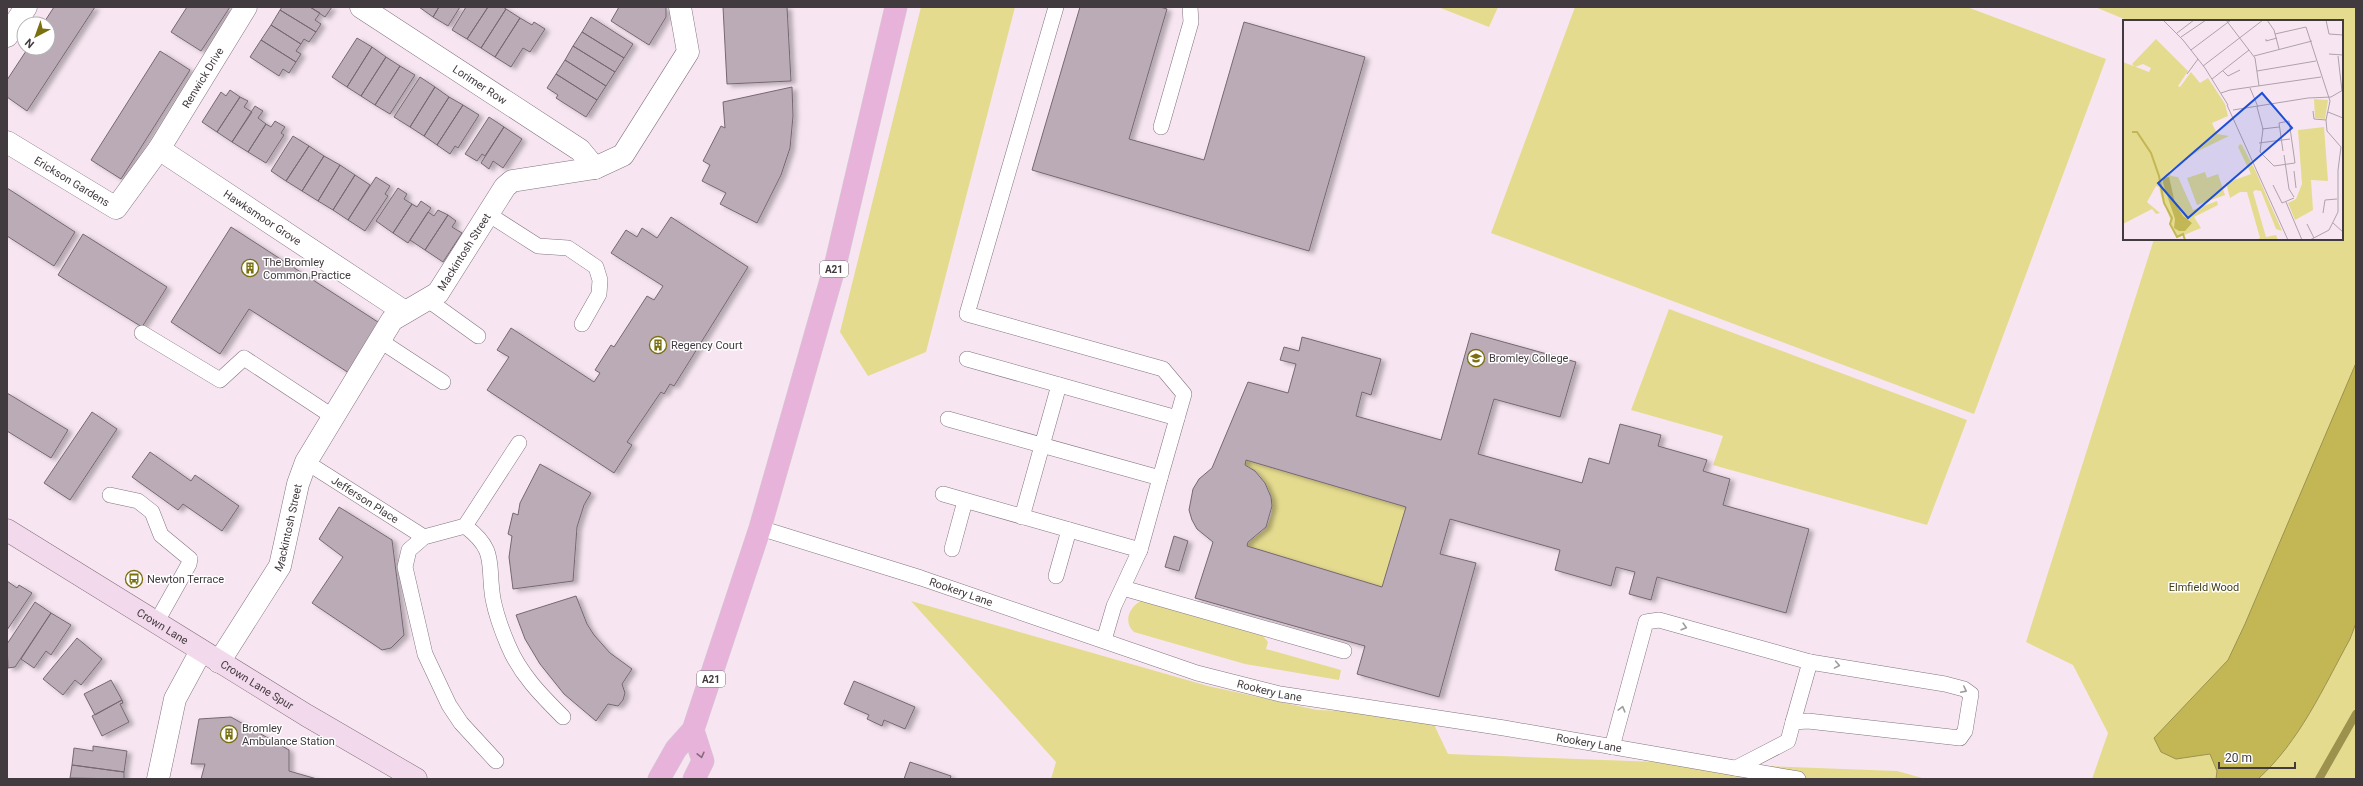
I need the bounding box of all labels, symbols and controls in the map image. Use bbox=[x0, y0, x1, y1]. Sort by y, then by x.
north arrow bbox=[16, 16, 56, 56]
inset map bbox=[2123, 20, 2343, 240]
text: N bbox=[22, 36, 37, 51]
street label: Renwick Drive bbox=[180, 45, 227, 111]
street label: Lorimer Row bbox=[450, 63, 510, 108]
street label: Erickson Gardens bbox=[32, 154, 112, 210]
street label: Hawksmoor Grove bbox=[221, 187, 304, 248]
street label: Mackintosh Street bbox=[435, 211, 494, 293]
place label: The Bromley Common Practice bbox=[263, 256, 351, 282]
building icon: The Bromley Common Practice bbox=[240, 258, 260, 278]
road number: A21 bbox=[820, 261, 848, 277]
building icon: Regency Court bbox=[648, 335, 668, 355]
place label: Regency Court bbox=[671, 339, 743, 352]
school or university icon: Bromley College bbox=[1466, 348, 1486, 368]
place label: Bromley College bbox=[1489, 352, 1569, 365]
street label: Jefferson Place bbox=[329, 474, 401, 526]
street label: Mackintosh Street bbox=[272, 482, 305, 574]
bus stop icon: Newton Terrace bbox=[124, 569, 144, 589]
place label: Newton Terrace bbox=[147, 573, 224, 586]
street label: Rookery Lane bbox=[927, 575, 995, 609]
park label: Elmfield Wood bbox=[2169, 581, 2239, 594]
street label: Crown Lane bbox=[134, 606, 191, 648]
one-way arrow bbox=[1681, 622, 1688, 631]
street label: Crown Lane Spur bbox=[218, 658, 296, 713]
one-way arrow bbox=[1834, 661, 1840, 669]
road number: A21 bbox=[697, 671, 725, 687]
street label: Rookery Lane bbox=[1235, 677, 1303, 704]
one-way arrow bbox=[1960, 685, 1967, 693]
one-way arrow bbox=[1617, 706, 1626, 713]
place label: Bromley Ambulance Station bbox=[242, 722, 335, 748]
building icon: Bromley Ambulance Station bbox=[219, 724, 239, 744]
street label: Rookery Lane bbox=[1555, 731, 1623, 755]
scale bar bbox=[2219, 744, 2295, 770]
text: 20 m bbox=[2225, 751, 2252, 765]
one-way arrow bbox=[696, 752, 704, 759]

